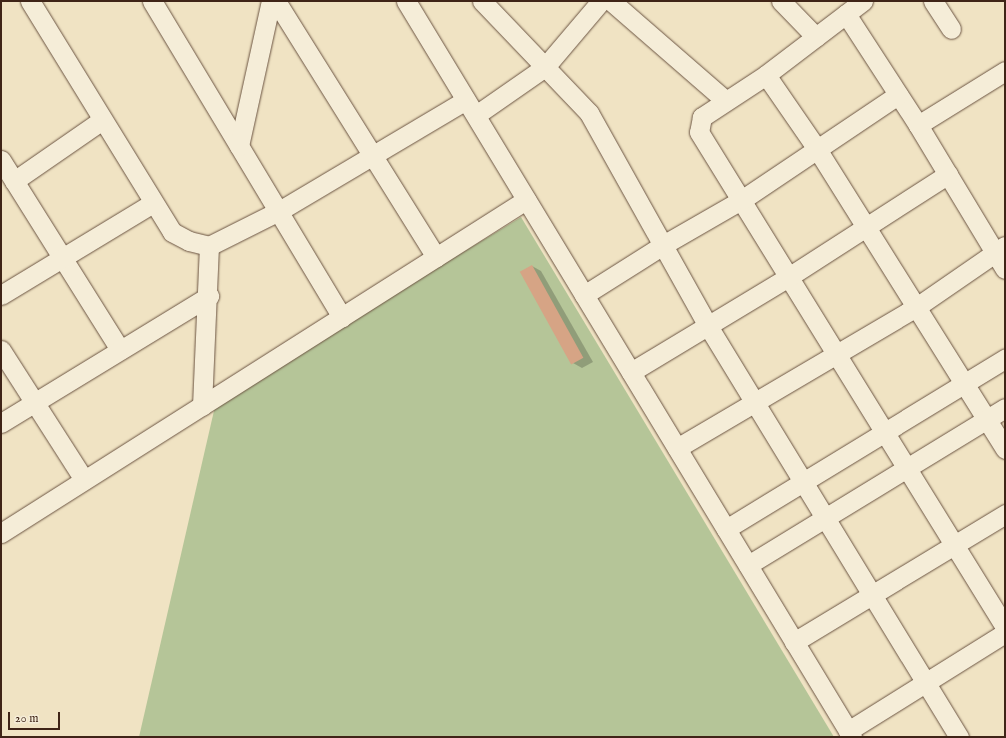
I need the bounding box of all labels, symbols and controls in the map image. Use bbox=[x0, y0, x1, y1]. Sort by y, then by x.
scale bar bbox=[10, 704, 62, 730]
text: 20 m bbox=[15, 711, 38, 726]

